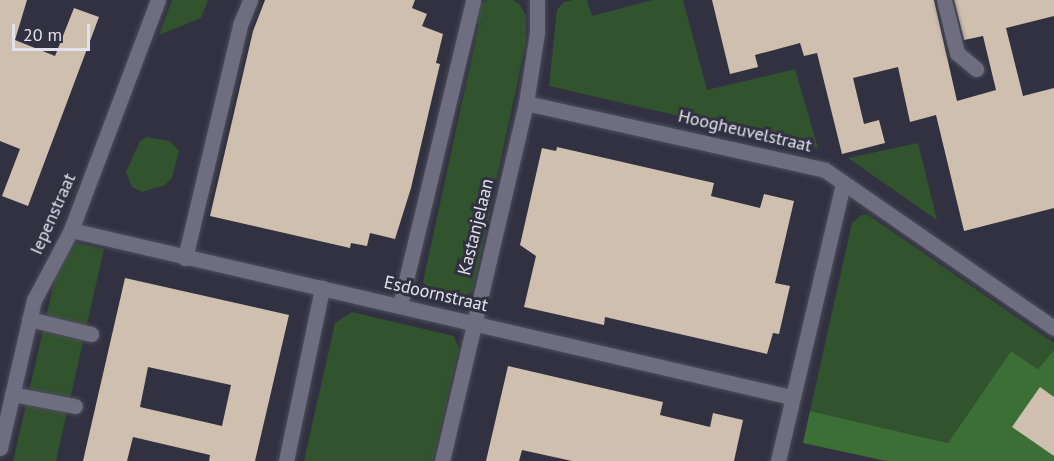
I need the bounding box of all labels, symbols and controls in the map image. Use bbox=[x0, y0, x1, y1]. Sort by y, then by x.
scale bar bbox=[15, 12, 93, 50]
text: 20 m bbox=[23, 23, 62, 46]
street label: Hoogheuvelstraat bbox=[676, 105, 814, 157]
street label: Iepenstraat bbox=[25, 170, 81, 258]
street label: Kastanjelaan bbox=[454, 176, 498, 278]
street label: Esdoornstraat bbox=[382, 272, 490, 316]

